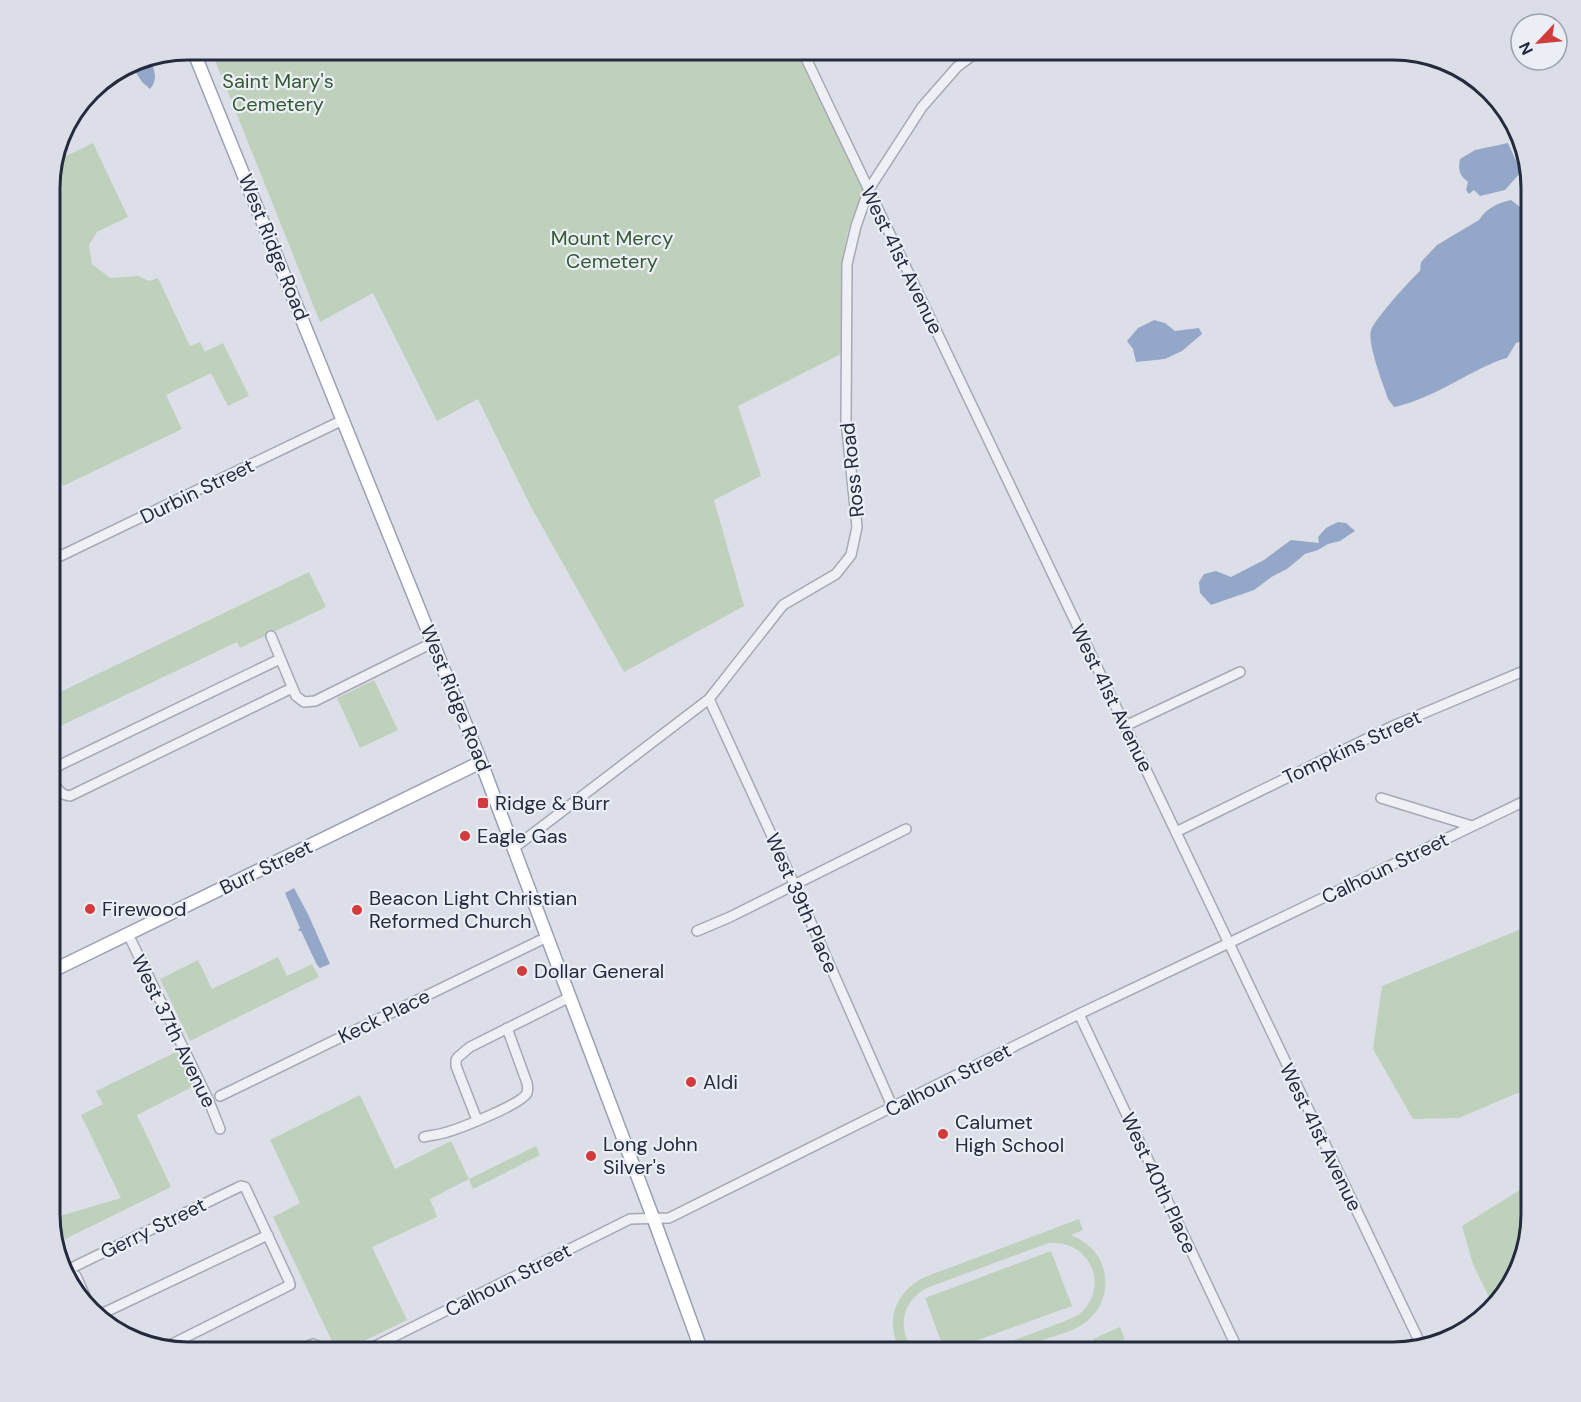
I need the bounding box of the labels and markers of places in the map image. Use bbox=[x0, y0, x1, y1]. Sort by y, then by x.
place label: Ridge & Burr bbox=[495, 790, 610, 816]
marker: Ridge & Burr bbox=[476, 796, 490, 810]
place label: Eagle Gas bbox=[477, 823, 568, 849]
marker: Eagle Gas bbox=[458, 829, 472, 843]
place label: Beacon Light Christian Reformed Church bbox=[369, 885, 577, 934]
place label: Firewood bbox=[102, 896, 187, 922]
marker: Firewood bbox=[83, 902, 97, 916]
marker: Beacon Light Christian Reformed Church bbox=[350, 903, 364, 917]
place label: Dollar General bbox=[534, 958, 664, 984]
marker: Dollar General bbox=[515, 964, 529, 978]
place label: Aldi bbox=[703, 1069, 738, 1095]
marker: Aldi bbox=[684, 1075, 698, 1089]
place label: Calumet High School bbox=[955, 1109, 1064, 1158]
marker: Calumet High School bbox=[936, 1127, 950, 1141]
place label: Long John Silver's bbox=[603, 1131, 698, 1180]
marker: Long John Silver's bbox=[584, 1149, 598, 1163]

